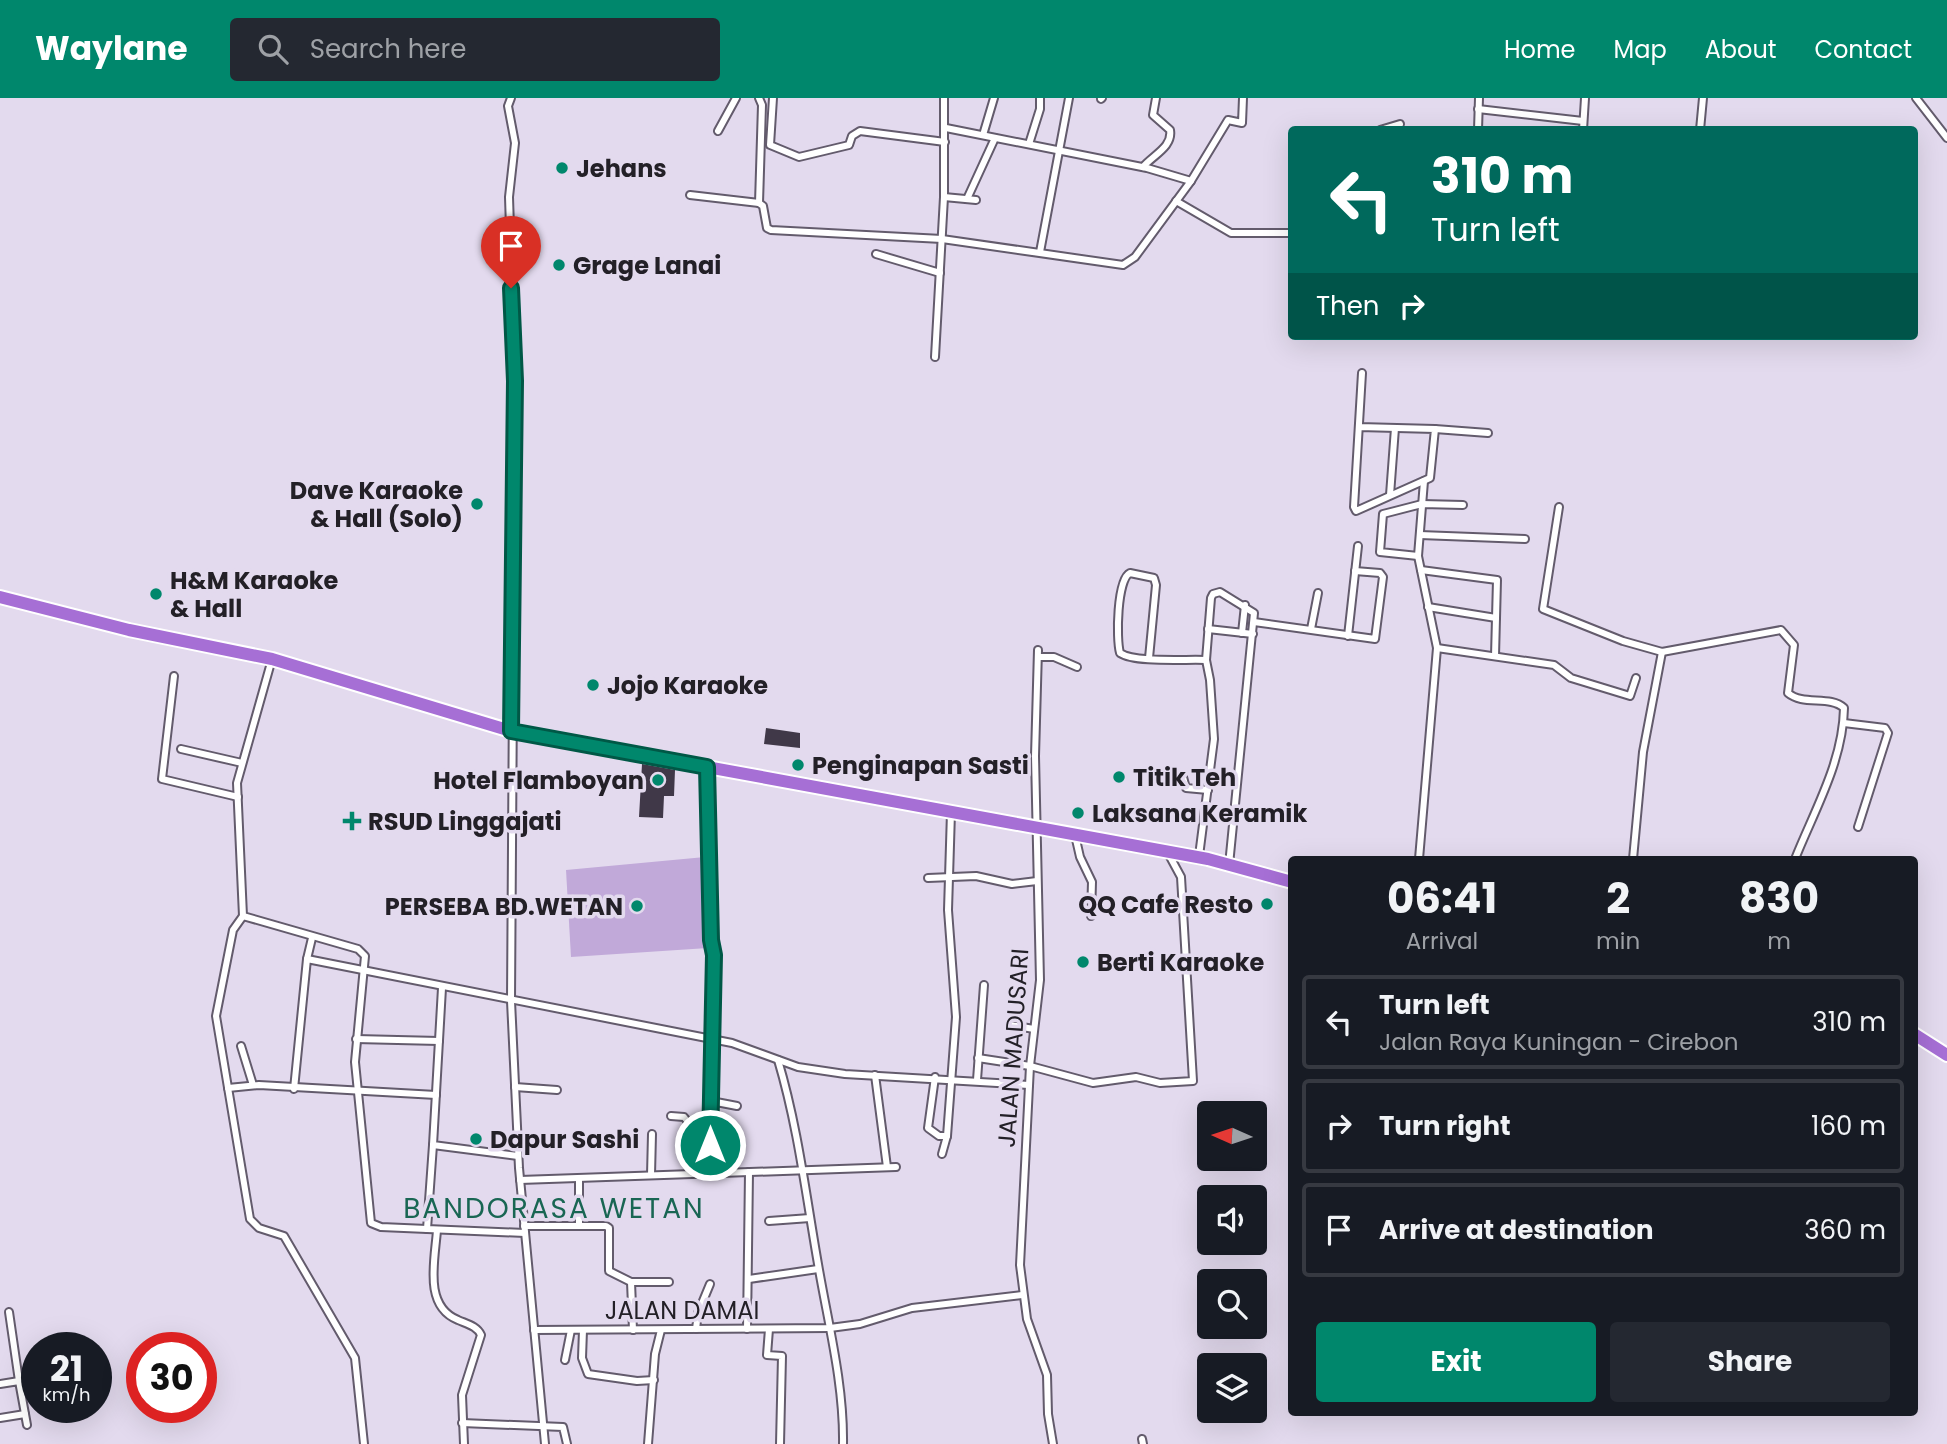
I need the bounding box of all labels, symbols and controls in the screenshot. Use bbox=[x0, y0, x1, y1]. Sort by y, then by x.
search box bbox=[230, 18, 720, 81]
text: Waylane bbox=[35, 25, 188, 72]
icon: search bbox=[254, 30, 292, 68]
text: Search here bbox=[310, 31, 466, 67]
text: Home bbox=[1504, 33, 1576, 66]
text: Map bbox=[1614, 33, 1667, 66]
text: About bbox=[1705, 33, 1776, 66]
text: Contact bbox=[1814, 33, 1912, 66]
text: 310 m bbox=[1431, 142, 1573, 210]
place label: Jehans bbox=[576, 152, 667, 185]
icon: left bbox=[1316, 154, 1407, 245]
marker: Jehans bbox=[554, 160, 570, 176]
text: Turn left bbox=[1431, 207, 1560, 252]
pin bbox=[481, 216, 541, 288]
icon: arrive bbox=[492, 227, 530, 265]
place label: Grage Lanai bbox=[573, 249, 721, 282]
marker: Grage Lanai bbox=[551, 257, 567, 273]
icon: right bbox=[1393, 287, 1431, 325]
text: Then bbox=[1316, 288, 1379, 324]
place label: Dave Karaoke & Hall (Solo) bbox=[290, 474, 463, 535]
marker: Dave Karaoke & Hall (Solo) bbox=[469, 496, 485, 512]
place label: H&M Karaoke & Hall bbox=[170, 564, 339, 625]
marker: H&M Karaoke & Hall bbox=[148, 586, 164, 602]
place label: Jojo Karaoke bbox=[607, 669, 768, 702]
marker: Jojo Karaoke bbox=[585, 677, 601, 693]
place label: Penginapan Sasti bbox=[812, 749, 1029, 782]
marker: Penginapan Sasti bbox=[790, 757, 806, 773]
place label: Titik Teh bbox=[1133, 761, 1236, 794]
place label: Hotel Flamboyan bbox=[433, 764, 644, 797]
marker: Titik Teh bbox=[1111, 769, 1127, 785]
marker: Hotel Flamboyan bbox=[650, 772, 666, 788]
place label: Laksana Keramik bbox=[1092, 797, 1307, 830]
place label: RSUD Linggajati bbox=[368, 805, 562, 838]
marker: Laksana Keramik bbox=[1070, 805, 1086, 821]
marker: RSUD Linggajati bbox=[342, 811, 362, 831]
text: 06:41 bbox=[1387, 869, 1497, 928]
text: 2 bbox=[1606, 869, 1630, 928]
text: 830 bbox=[1739, 869, 1819, 928]
place label: QQ Cafe Resto bbox=[1078, 888, 1253, 921]
place label: PERSEBA BD.WETAN bbox=[385, 890, 623, 923]
marker: QQ Cafe Resto bbox=[1259, 896, 1275, 912]
marker: PERSEBA BD.WETAN bbox=[629, 898, 645, 914]
text: Arrival bbox=[1406, 925, 1478, 957]
text: min bbox=[1596, 925, 1640, 957]
text: m bbox=[1767, 925, 1791, 957]
place label: Berti Karaoke bbox=[1097, 946, 1264, 979]
street label: JALAN MADUSARI bbox=[990, 947, 1036, 1149]
marker: Berti Karaoke bbox=[1075, 954, 1091, 970]
text: Turn left bbox=[1379, 987, 1490, 1023]
icon: left bbox=[1320, 1003, 1358, 1041]
text: 310 m bbox=[1812, 1004, 1886, 1040]
text: Jalan Raya Kuningan - Cirebon bbox=[1379, 1026, 1739, 1058]
north arrow bbox=[1197, 1101, 1267, 1171]
map controls bbox=[1197, 1101, 1267, 1423]
icon: right bbox=[1320, 1107, 1358, 1145]
position arrow bbox=[673, 1108, 747, 1182]
text: Turn right bbox=[1379, 1108, 1511, 1144]
text: 160 m bbox=[1811, 1108, 1886, 1144]
place label: Dapur Sashi bbox=[490, 1123, 639, 1156]
marker: Dapur Sashi bbox=[468, 1131, 484, 1147]
button: sound bbox=[1197, 1185, 1267, 1255]
district label: BANDORASA WETAN bbox=[403, 1189, 705, 1228]
icon: arrive bbox=[1320, 1211, 1358, 1249]
text: Arrive at destination bbox=[1379, 1212, 1654, 1248]
text: 360 m bbox=[1804, 1212, 1886, 1248]
button: search bbox=[1197, 1269, 1267, 1339]
street label: JALAN DAMAI bbox=[605, 1294, 759, 1327]
button: Exit bbox=[1316, 1322, 1596, 1402]
button: Share bbox=[1610, 1322, 1890, 1402]
speed limit sign: 30 bbox=[126, 1332, 217, 1423]
text: 21 bbox=[50, 1344, 83, 1393]
button: layers bbox=[1197, 1353, 1267, 1423]
text: km/h bbox=[43, 1382, 90, 1407]

